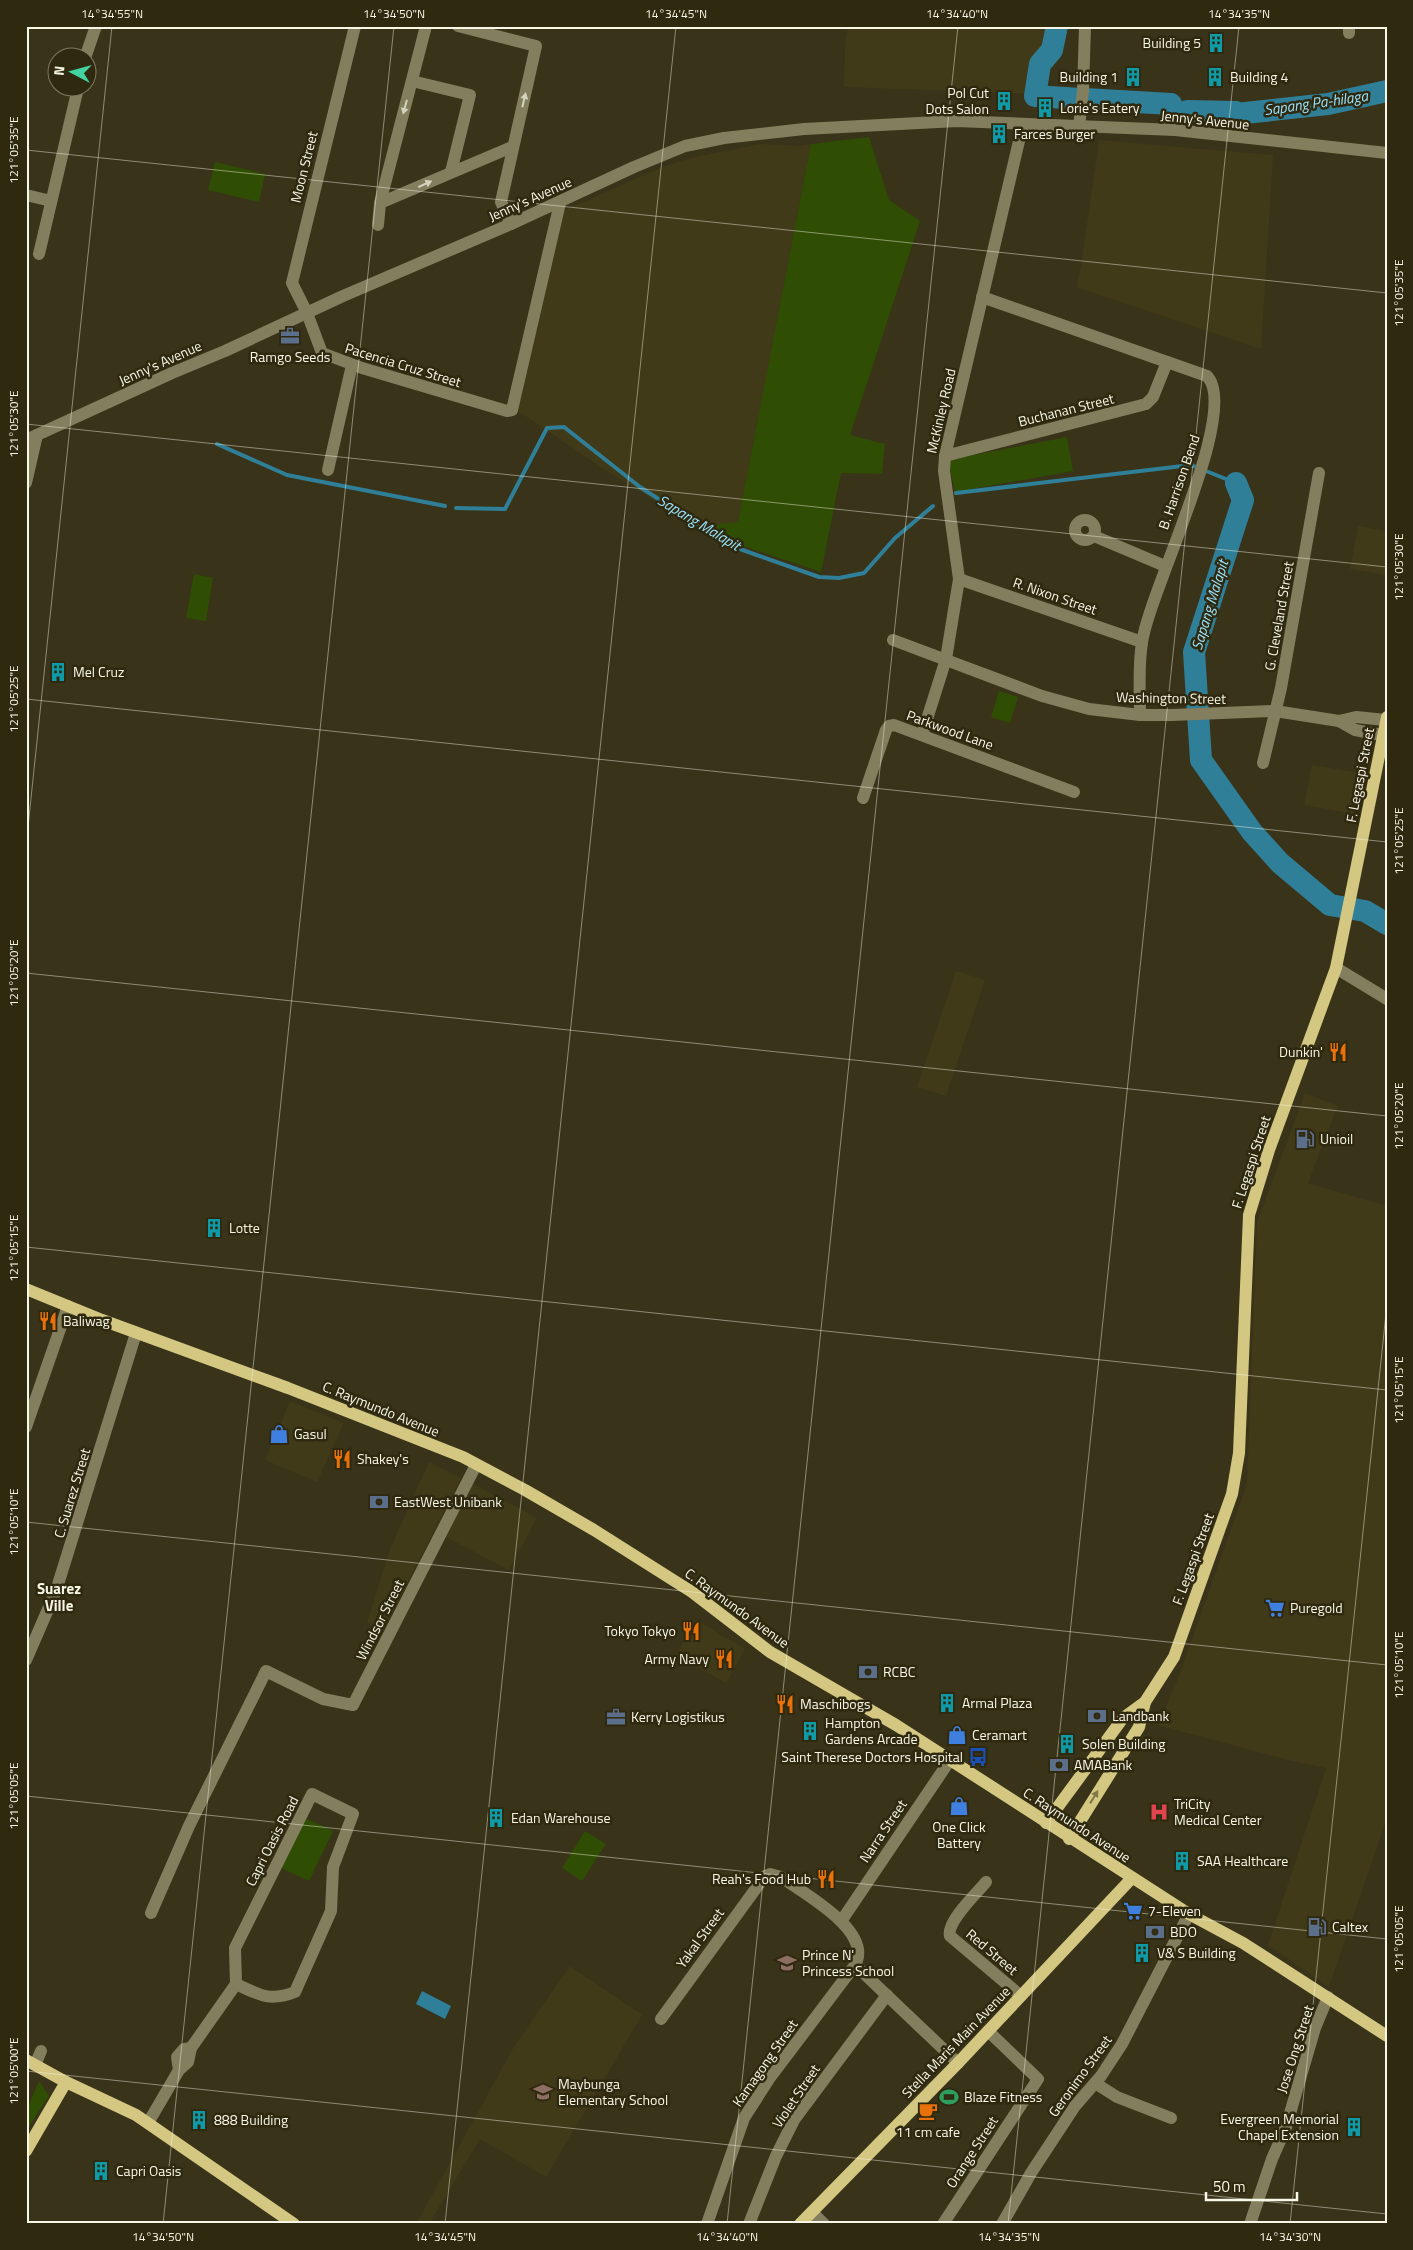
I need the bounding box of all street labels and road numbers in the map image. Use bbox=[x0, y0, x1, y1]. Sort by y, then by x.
street label: Jenny's Avenue bbox=[1160, 104, 1250, 135]
street label: Moon Street bbox=[284, 129, 323, 205]
street label: Jenny's Avenue bbox=[485, 171, 575, 226]
street label: Jenny's Avenue bbox=[115, 335, 205, 390]
street label: Pacencia Cruz Street bbox=[342, 337, 464, 392]
street label: McKinley Road bbox=[921, 366, 960, 455]
street label: Buchanan Street bbox=[1016, 387, 1116, 432]
street label: B. Harrison Bend bbox=[1152, 432, 1205, 532]
street label: G. Cleveland Street bbox=[1259, 560, 1298, 672]
street label: R. Nixon Street bbox=[1010, 571, 1100, 620]
street label: Washington Street bbox=[1116, 686, 1226, 709]
street label: Parkwood Lane bbox=[904, 704, 997, 755]
street label: F. Legaspi Street bbox=[1340, 725, 1379, 824]
street label: F. Legaspi Street bbox=[1226, 1113, 1275, 1211]
street label: C. Raymundo Avenue bbox=[320, 1376, 443, 1442]
street label: C. Suarez Street bbox=[48, 1445, 95, 1540]
street label: F. Legaspi Street bbox=[1166, 1510, 1219, 1608]
street label: C. Raymundo Avenue bbox=[681, 1563, 794, 1653]
street label: Windsor Street bbox=[350, 1576, 409, 1664]
street label: C. Raymundo Avenue bbox=[1019, 1782, 1135, 1867]
street label: Capri Oasis Road bbox=[240, 1792, 303, 1890]
street label: Narra Street bbox=[854, 1795, 912, 1867]
street label: Yakal Street bbox=[671, 1903, 729, 1972]
street label: Red Street bbox=[962, 1924, 1023, 1980]
street label: Stella Maris Main Avenue bbox=[897, 1981, 1015, 2102]
street label: Jose Ong Street bbox=[1270, 2002, 1319, 2095]
street label: Kamagong Street bbox=[727, 2015, 803, 2111]
street label: Geronimo Street bbox=[1043, 2030, 1117, 2121]
street label: Violet Street bbox=[766, 2060, 825, 2132]
street label: Orange Street bbox=[940, 2112, 1003, 2192]

